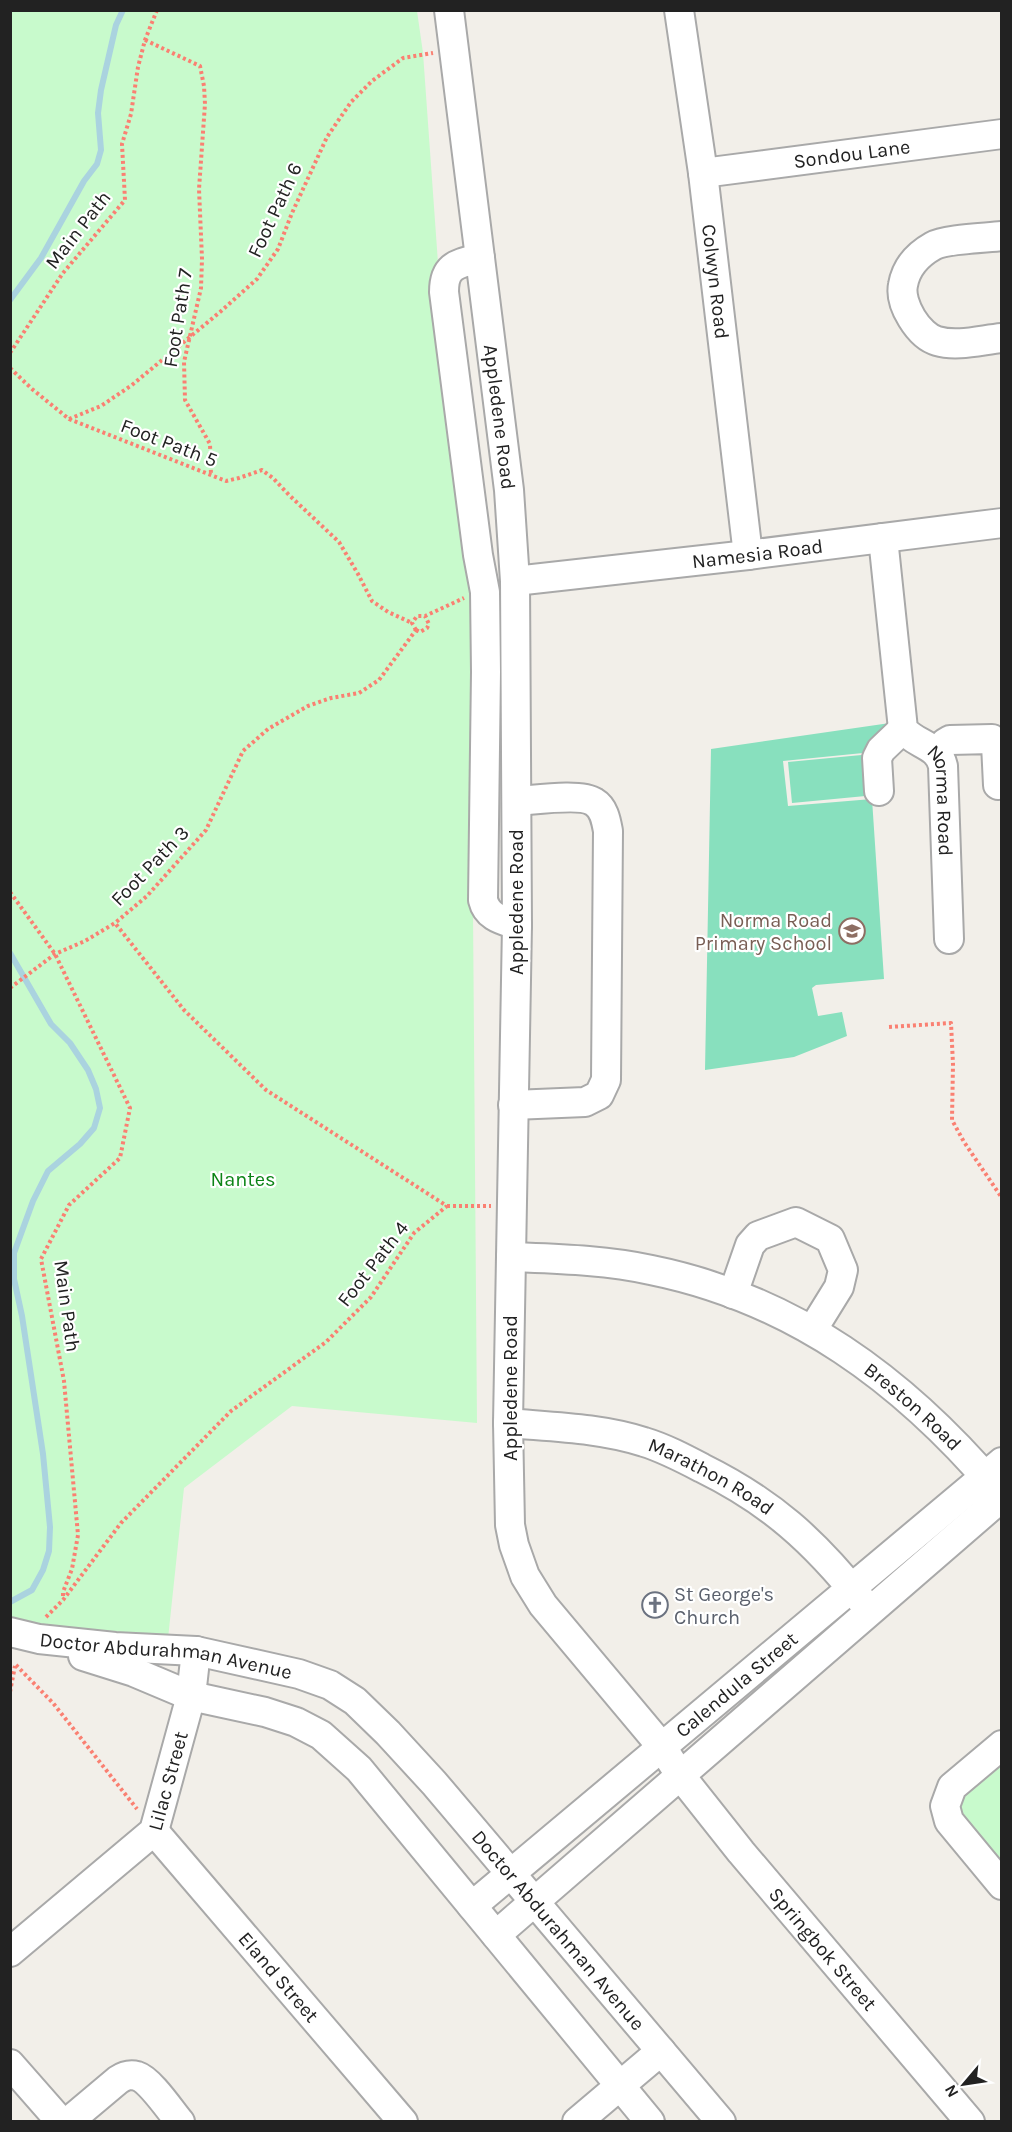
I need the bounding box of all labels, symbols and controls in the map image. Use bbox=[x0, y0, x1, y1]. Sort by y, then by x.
street label: Sondou Lane bbox=[792, 135, 911, 173]
street label: Foot Path 6 bbox=[243, 159, 307, 261]
street label: Main Path bbox=[40, 187, 116, 273]
street label: Colwyn Road bbox=[698, 223, 734, 340]
street label: Foot Path 7 bbox=[159, 266, 197, 369]
street label: Appledene Road bbox=[479, 343, 520, 491]
street label: Foot Path 5 bbox=[117, 414, 221, 472]
street label: Namesia Road bbox=[691, 534, 824, 573]
street label: Norma Road bbox=[923, 740, 958, 856]
street label: Foot Path 3 bbox=[106, 821, 194, 911]
street label: Appledene Road bbox=[505, 829, 528, 975]
place label: Norma Road Primary School bbox=[695, 909, 832, 955]
school or university icon: Norma Road Primary School bbox=[837, 916, 867, 946]
park label: Nantes bbox=[210, 1168, 276, 1191]
street label: Foot Path 4 bbox=[333, 1217, 413, 1311]
street label: Main Path bbox=[49, 1259, 85, 1353]
street label: Appledene Road bbox=[499, 1315, 522, 1461]
street label: Breston Road bbox=[860, 1357, 966, 1455]
street label: Marathon Road bbox=[645, 1433, 778, 1520]
place label: St George's Church bbox=[674, 1583, 774, 1629]
church icon: St George's Church bbox=[640, 1590, 670, 1620]
street label: Calendula Street bbox=[671, 1627, 802, 1742]
street label: Doctor Abdurahman Avenue bbox=[38, 1628, 294, 1684]
street label: Lilac Street bbox=[143, 1728, 192, 1833]
street label: Doctor Abdurahman Avenue bbox=[467, 1825, 650, 2035]
street label: Springbok Street bbox=[764, 1882, 882, 2015]
street label: Eland Street bbox=[234, 1927, 324, 2027]
north arrow bbox=[934, 2054, 994, 2114]
text: N bbox=[940, 2081, 962, 2101]

